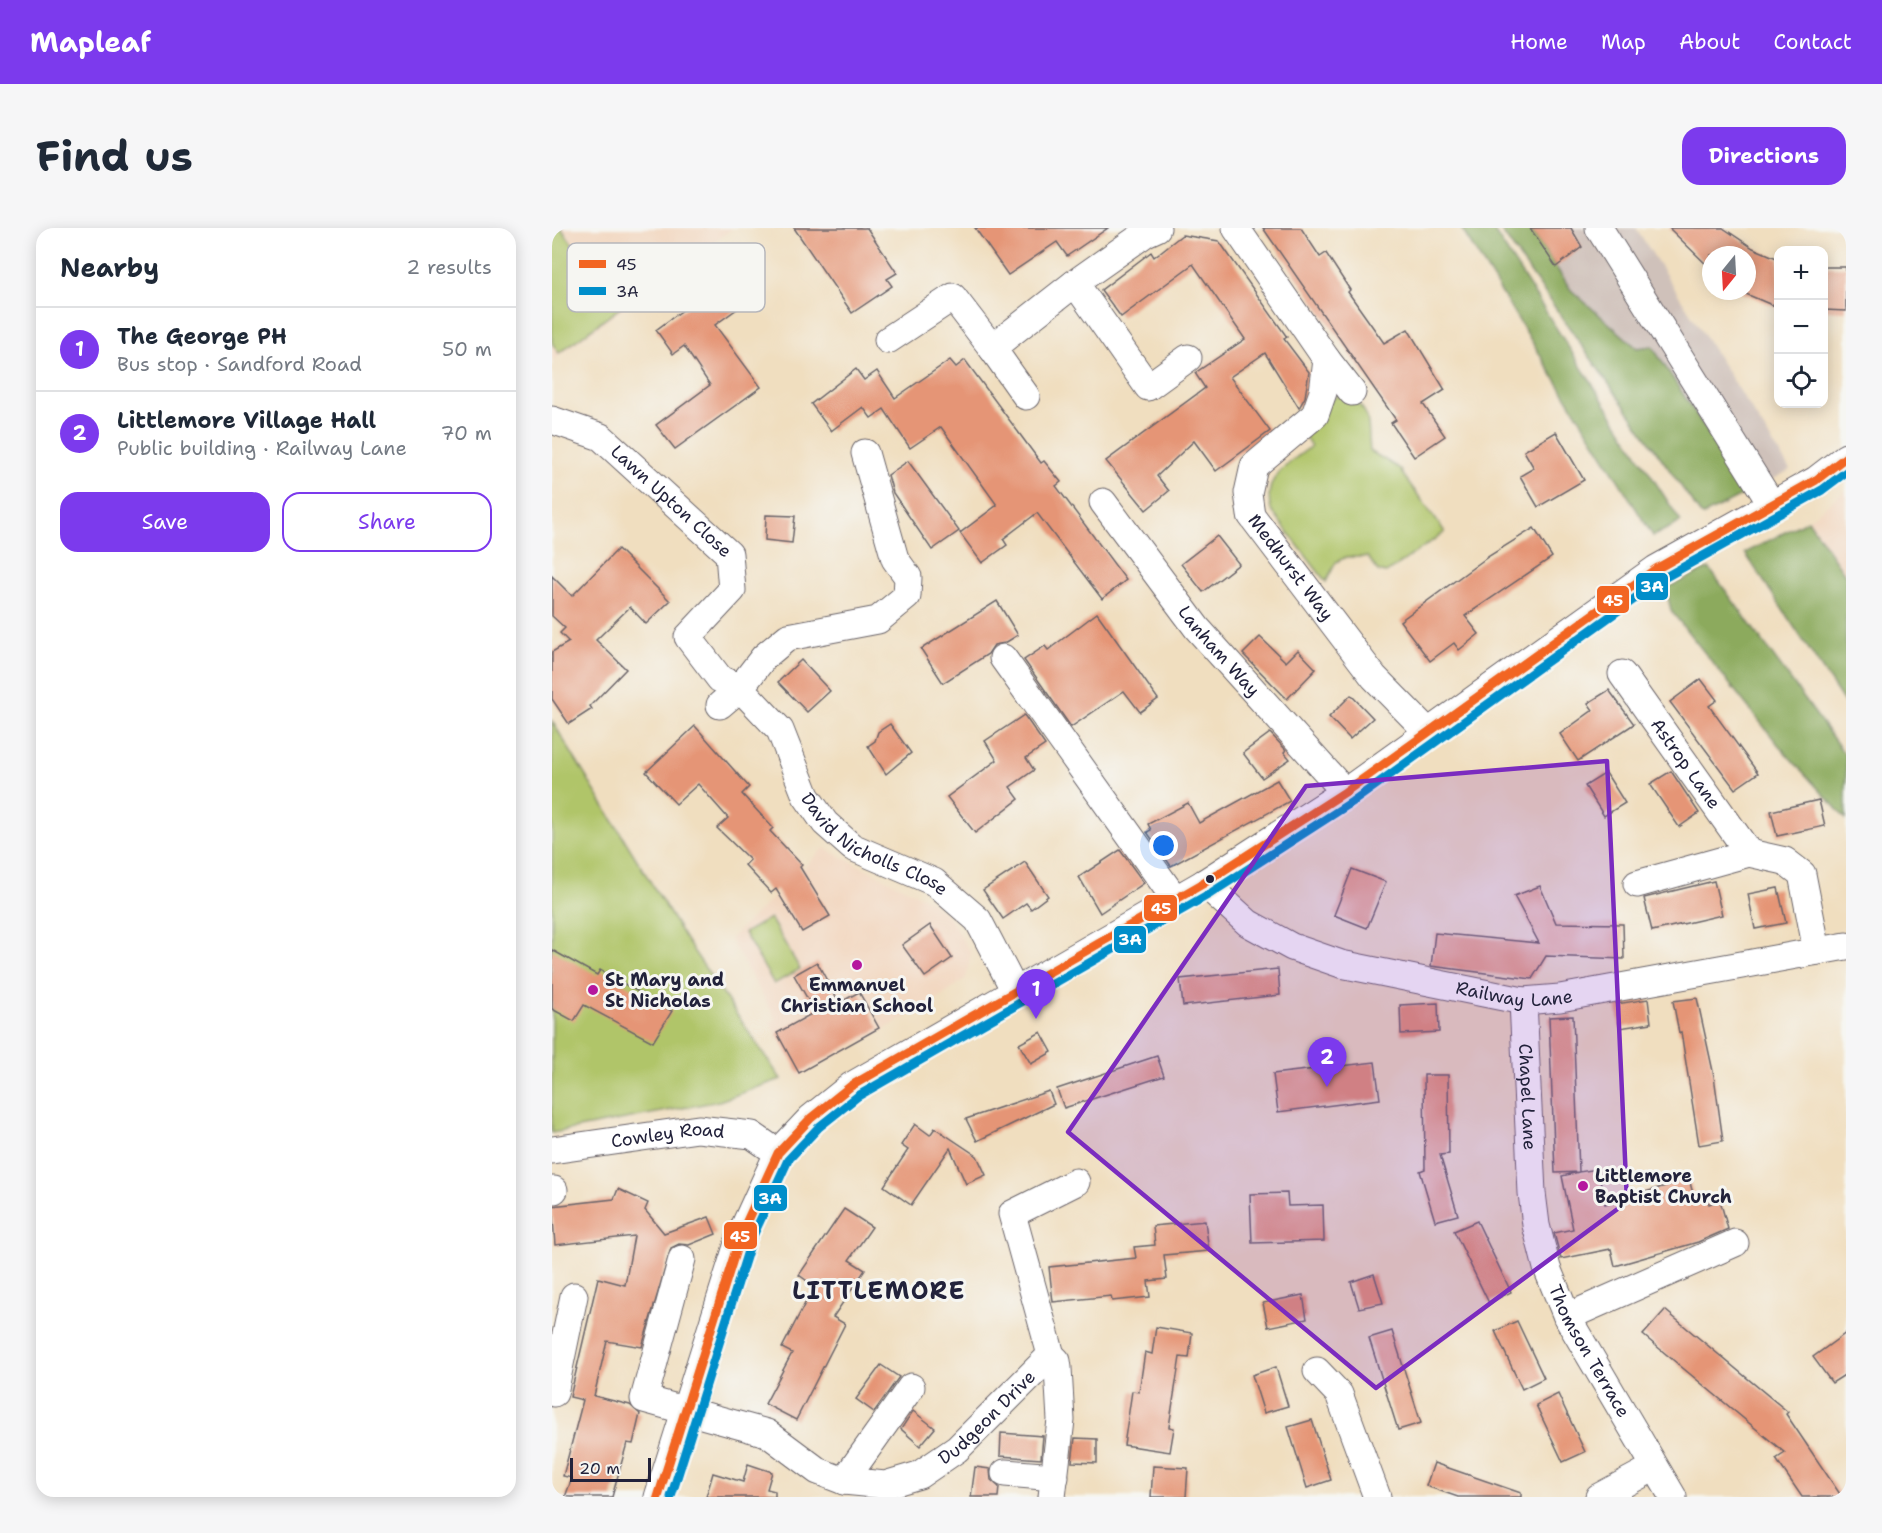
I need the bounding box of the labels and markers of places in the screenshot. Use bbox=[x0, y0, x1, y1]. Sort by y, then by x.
unlabelled marker bbox=[1204, 873, 1216, 885]
marker: Emmanuel Christian School bbox=[850, 958, 864, 972]
place label: St Mary and St Nicholas bbox=[605, 968, 724, 1013]
pin: 1 bbox=[1016, 970, 1056, 1019]
place label: Emmanuel Christian School bbox=[781, 973, 933, 1018]
marker: St Mary and St Nicholas bbox=[586, 983, 600, 997]
pin: 2 bbox=[1308, 1038, 1346, 1087]
place label: Littlemore Baptist Church bbox=[1595, 1164, 1732, 1209]
marker: Littlemore Baptist Church bbox=[1576, 1179, 1590, 1193]

